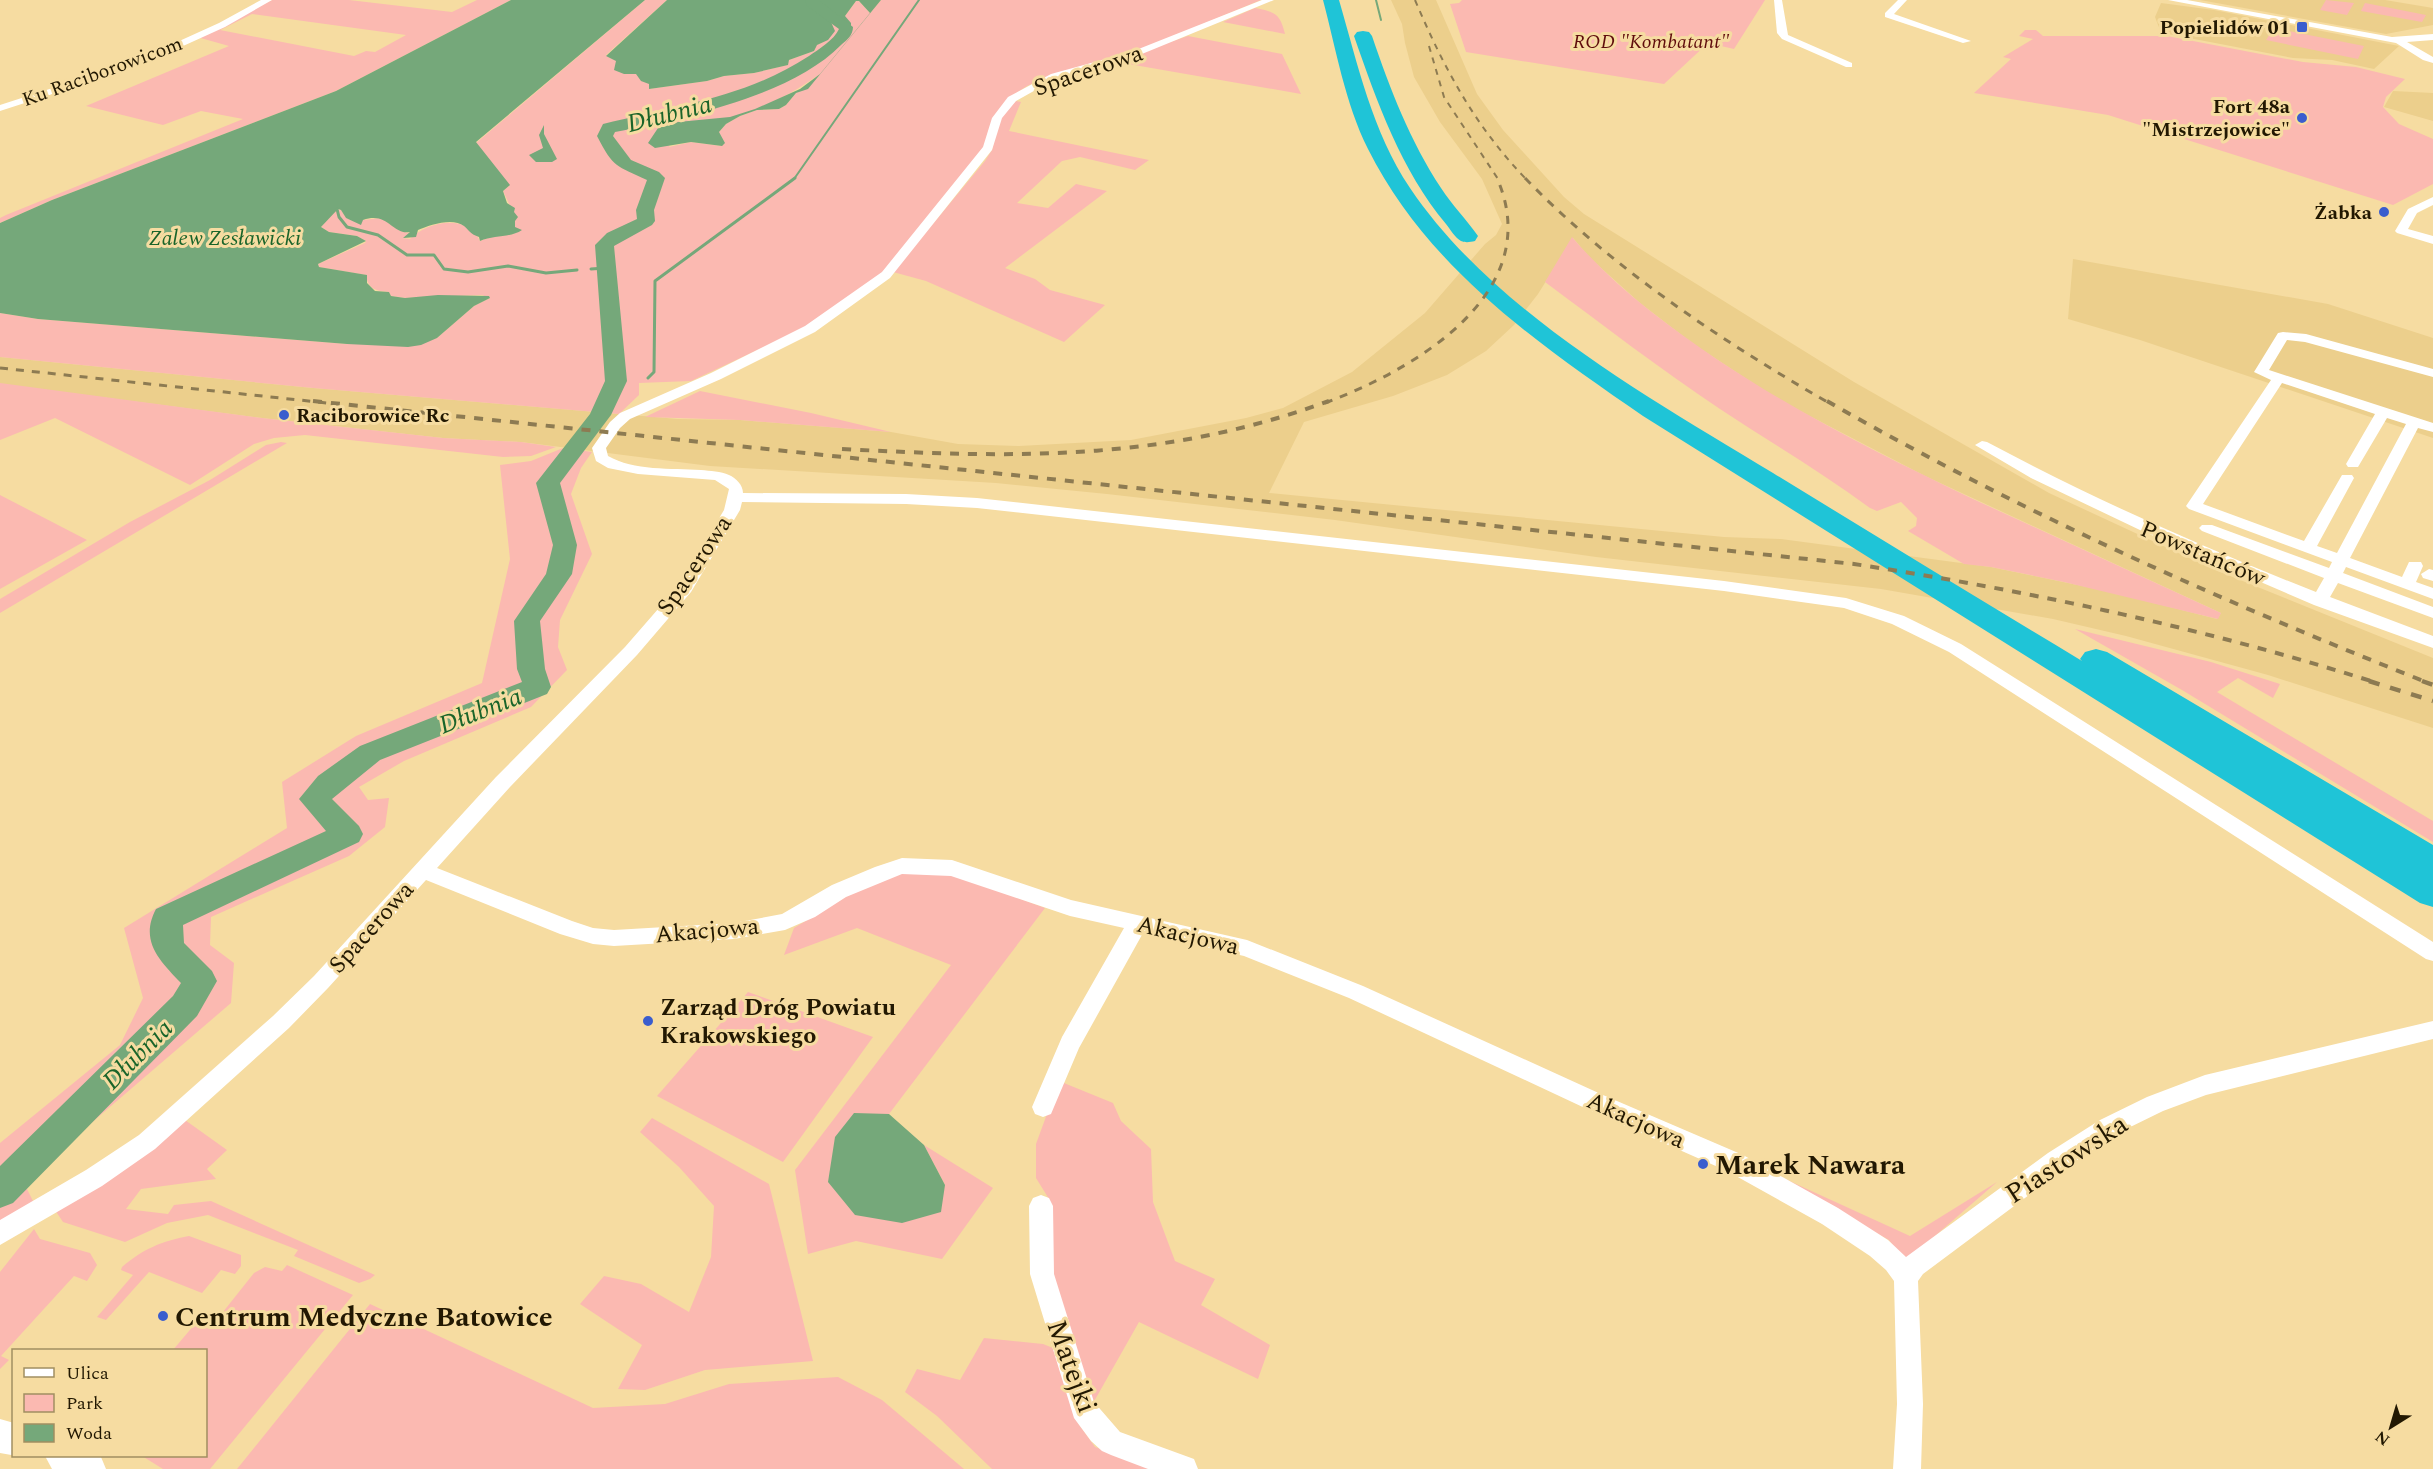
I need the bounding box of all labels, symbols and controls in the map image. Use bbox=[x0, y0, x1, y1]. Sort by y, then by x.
place label: Popielidów 01 bbox=[2160, 13, 2290, 43]
marker: Popielidów 01 bbox=[2295, 20, 2309, 34]
park label: ROD "Kombatant" bbox=[1573, 27, 1729, 57]
street label: Ku Raciborowicom bbox=[18, 29, 187, 115]
street label: Spacerowa bbox=[1029, 35, 1148, 106]
water label: Dłubnia bbox=[622, 84, 716, 144]
place label: Fort 48a "Mistrzejowice" bbox=[2142, 92, 2291, 145]
marker: Fort 48a "Mistrzejowice" bbox=[2295, 111, 2309, 125]
place label: Żabka bbox=[2314, 198, 2373, 228]
marker: Żabka bbox=[2377, 205, 2391, 219]
water label: Zalew Zesławicki bbox=[149, 222, 301, 255]
place label: Raciborowice Rc bbox=[296, 401, 449, 431]
marker: Raciborowice Rc bbox=[277, 408, 291, 422]
street label: Spacerowa bbox=[648, 508, 742, 623]
street label: Powstańców bbox=[2134, 511, 2272, 597]
water label: Dłubnia bbox=[433, 677, 528, 745]
street label: Spacerowa bbox=[320, 873, 423, 982]
street label: Akacjowa bbox=[1133, 907, 1243, 965]
street label: Akacjowa bbox=[654, 908, 761, 953]
place label: Zarząd Dróg Powiatu Krakowskiego bbox=[660, 990, 896, 1054]
water label: Dłubnia bbox=[93, 1010, 182, 1099]
marker: Zarząd Dróg Powiatu Krakowskiego bbox=[641, 1014, 655, 1028]
street label: Akacjowa bbox=[1581, 1083, 1691, 1159]
street label: Piastowska bbox=[1997, 1103, 2137, 1215]
place label: Marek Nawara bbox=[1715, 1144, 1906, 1187]
marker: Marek Nawara bbox=[1696, 1157, 1710, 1171]
place label: Centrum Medyczne Batowice bbox=[175, 1296, 553, 1339]
marker: Centrum Medyczne Batowice bbox=[156, 1309, 170, 1323]
street label: Matejki bbox=[1035, 1314, 1108, 1419]
legend bbox=[12, 1349, 207, 1457]
text: Ulica bbox=[66, 1360, 109, 1387]
text: Park bbox=[66, 1390, 103, 1417]
north arrow bbox=[2361, 1397, 2421, 1457]
text: Woda bbox=[66, 1420, 112, 1447]
text: N bbox=[2370, 1425, 2395, 1452]

